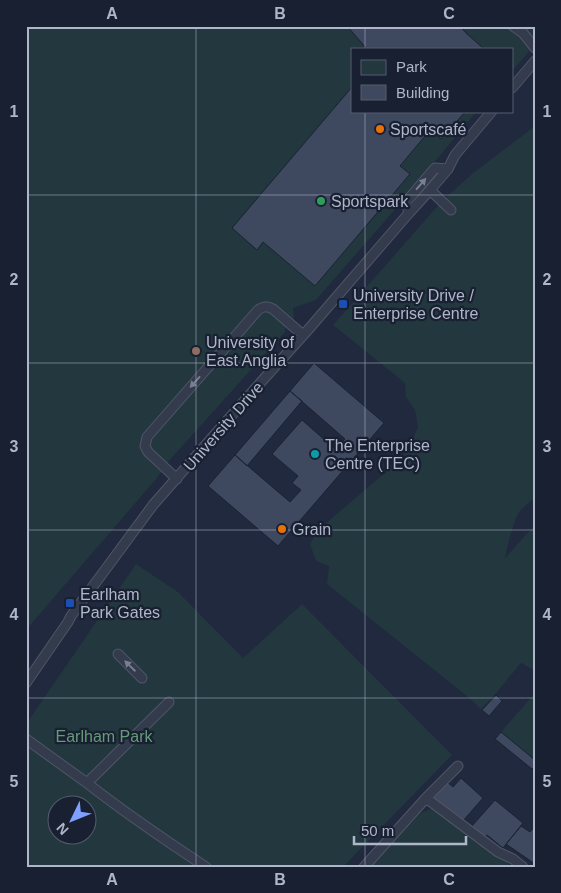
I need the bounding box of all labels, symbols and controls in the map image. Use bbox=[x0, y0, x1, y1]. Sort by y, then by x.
text: A bbox=[106, 5, 118, 22]
text: B bbox=[274, 5, 286, 22]
text: C bbox=[443, 5, 455, 22]
legend bbox=[351, 48, 514, 112]
text: Park bbox=[396, 58, 427, 75]
text: Building bbox=[396, 84, 449, 101]
text: 1 bbox=[10, 103, 19, 120]
text: 1 bbox=[543, 103, 552, 120]
place label: Sportscafé bbox=[390, 121, 467, 138]
marker: Sportscafé bbox=[374, 123, 386, 135]
one-way arrow bbox=[415, 178, 426, 191]
place label: Sportspark bbox=[331, 193, 409, 210]
marker: Sportspark bbox=[315, 195, 327, 207]
text: 2 bbox=[10, 271, 19, 288]
text: 2 bbox=[543, 271, 552, 288]
place label: University Drive / Enterprise Centre bbox=[353, 287, 478, 322]
marker: University Drive / Enterprise Centre bbox=[337, 298, 349, 310]
place label: University of East Anglia bbox=[206, 334, 295, 369]
marker: University of East Anglia bbox=[190, 345, 202, 357]
one-way arrow bbox=[189, 376, 201, 388]
street label: University Drive bbox=[180, 378, 267, 474]
place label: The Enterprise Centre (TEC) bbox=[325, 437, 430, 472]
text: 3 bbox=[10, 438, 19, 455]
text: 3 bbox=[543, 438, 552, 455]
marker: The Enterprise Centre (TEC) bbox=[309, 448, 321, 460]
place label: Grain bbox=[292, 521, 331, 538]
marker: Grain bbox=[276, 523, 288, 535]
place label: Earlham Park Gates bbox=[80, 586, 160, 621]
marker: Earlham Park Gates bbox=[64, 597, 76, 609]
text: 4 bbox=[10, 606, 19, 623]
text: 4 bbox=[543, 606, 552, 623]
one-way arrow bbox=[124, 660, 136, 672]
park label: Earlham Park bbox=[56, 728, 153, 745]
text: 5 bbox=[10, 773, 19, 790]
text: 5 bbox=[543, 773, 552, 790]
north arrow bbox=[48, 796, 98, 846]
scale bar bbox=[354, 813, 466, 845]
text: N bbox=[53, 820, 72, 838]
text: 50 m bbox=[361, 822, 394, 839]
text: A bbox=[106, 871, 118, 888]
text: B bbox=[274, 871, 286, 888]
text: C bbox=[443, 871, 455, 888]

